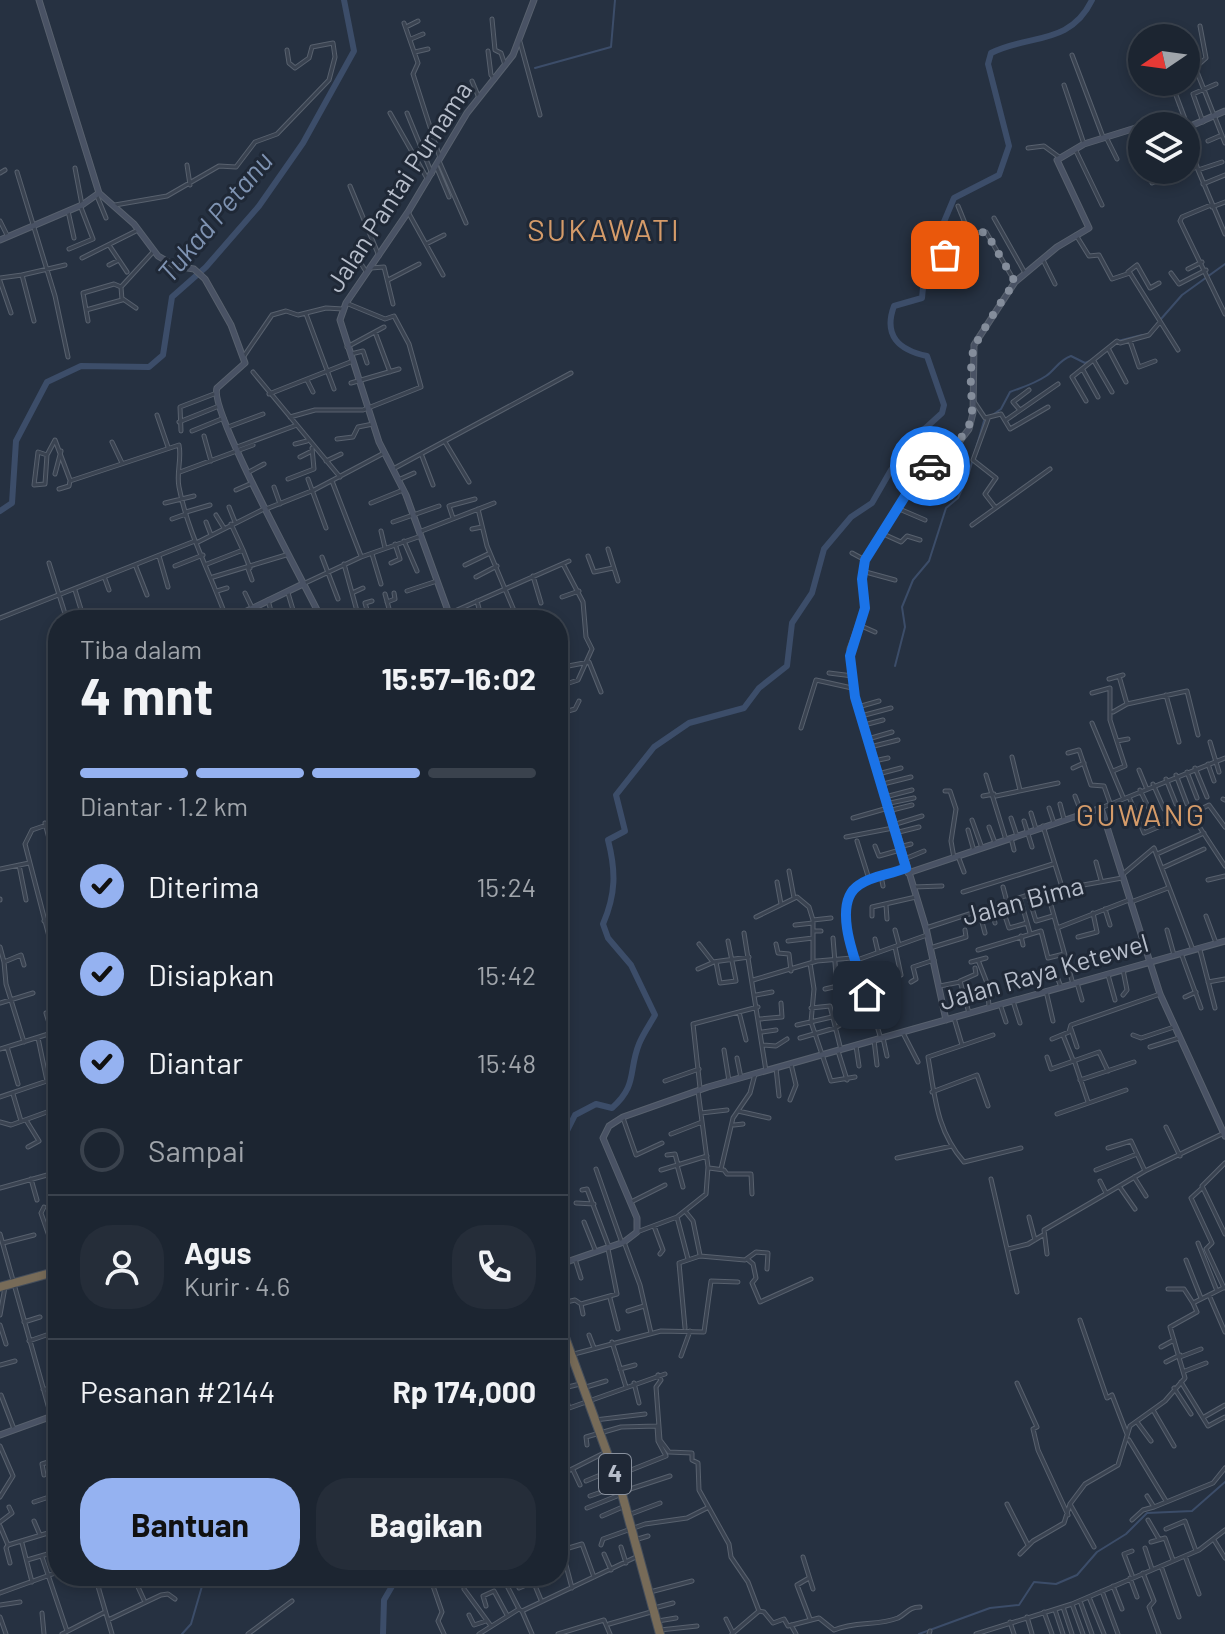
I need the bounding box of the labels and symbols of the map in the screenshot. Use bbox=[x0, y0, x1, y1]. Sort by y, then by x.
north arrow bbox=[1128, 24, 1200, 96]
street label: Jalan Pantai Purnama bbox=[318, 75, 477, 297]
water label: Tukad Petanu bbox=[150, 144, 279, 289]
district label: SUKAWATI bbox=[527, 211, 681, 247]
pin bbox=[911, 221, 979, 289]
courier bbox=[890, 426, 970, 506]
district label: GUWANG bbox=[1076, 796, 1206, 832]
street label: Jalan Bima bbox=[958, 868, 1087, 931]
street label: Jalan Raya Ketewel bbox=[936, 926, 1152, 1015]
pin bbox=[833, 961, 901, 1029]
road number: 4 bbox=[599, 1454, 631, 1494]

